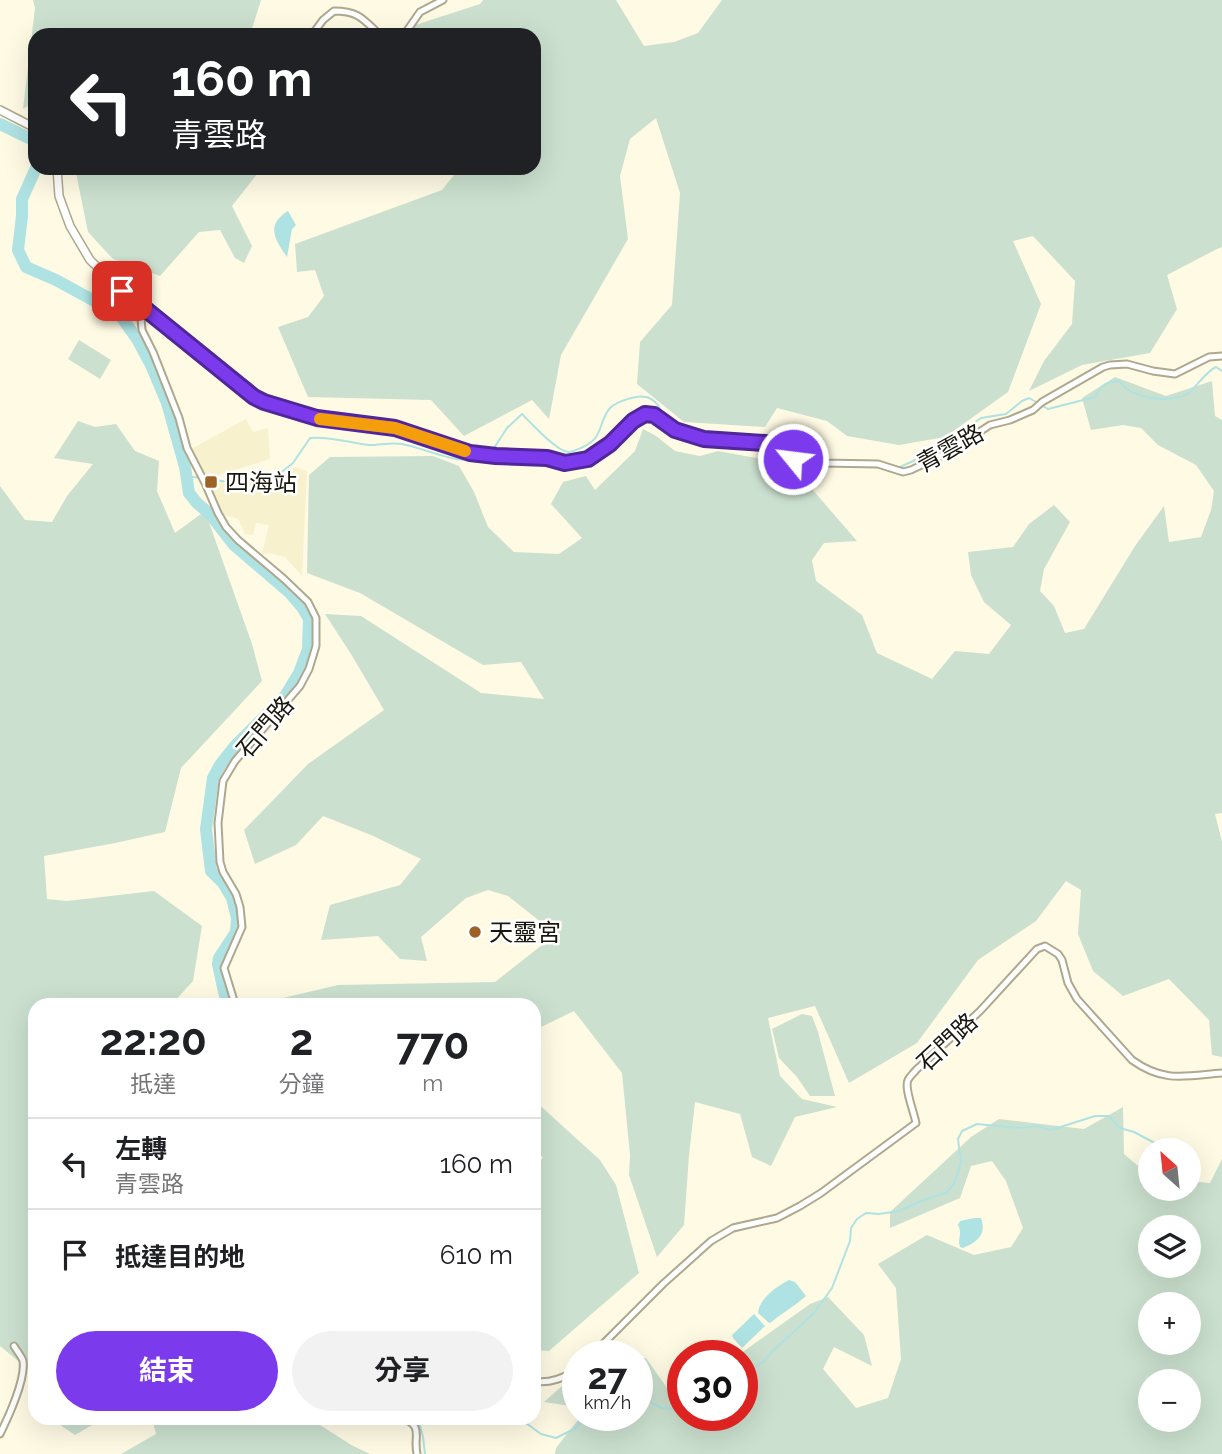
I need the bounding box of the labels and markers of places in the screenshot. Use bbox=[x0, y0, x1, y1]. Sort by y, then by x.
pin bbox=[92, 261, 152, 321]
place label: 四海站 bbox=[225, 468, 297, 497]
marker: 四海站 bbox=[203, 474, 219, 490]
place label: 天靈宮 bbox=[489, 918, 561, 947]
marker: 天靈宮 bbox=[467, 924, 483, 940]

